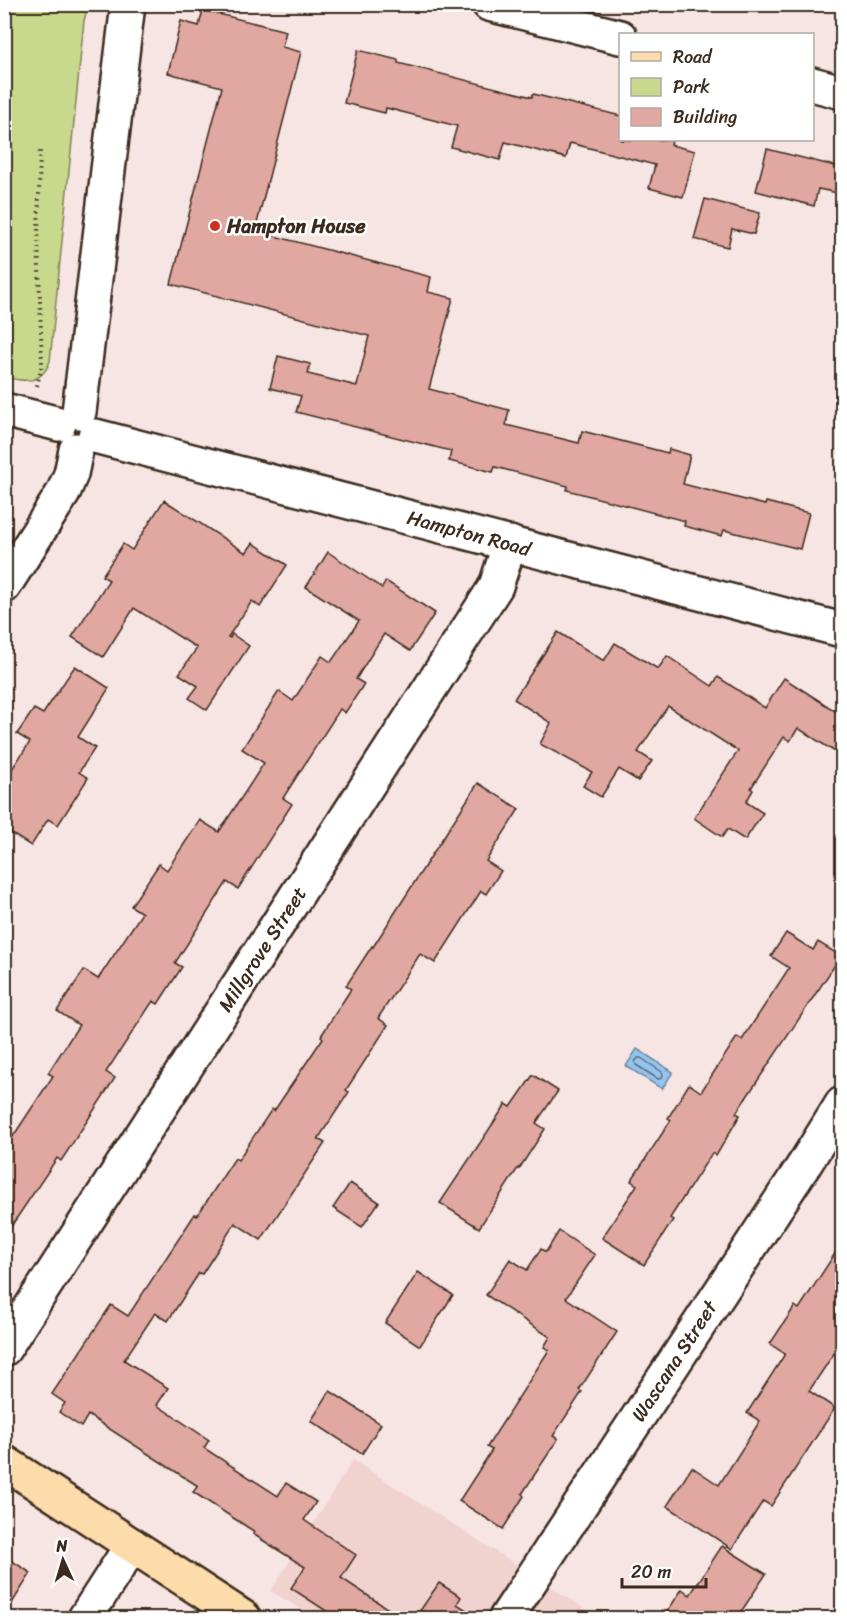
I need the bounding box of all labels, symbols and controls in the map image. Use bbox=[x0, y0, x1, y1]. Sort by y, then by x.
legend bbox=[619, 33, 814, 141]
text: Road bbox=[673, 41, 713, 73]
text: Park bbox=[673, 71, 710, 103]
text: Building bbox=[673, 101, 737, 133]
place label: Hampton House bbox=[226, 209, 366, 244]
marker: Hampton House bbox=[208, 219, 222, 233]
street label: Hampton Road bbox=[403, 500, 536, 567]
street label: Millgrove Street bbox=[209, 879, 316, 1019]
street label: Wascana Street bbox=[622, 1293, 727, 1429]
north arrow bbox=[33, 1530, 93, 1590]
text: N bbox=[54, 1531, 69, 1560]
scale bar bbox=[622, 1551, 706, 1589]
text: 20 m bbox=[631, 1556, 671, 1588]

